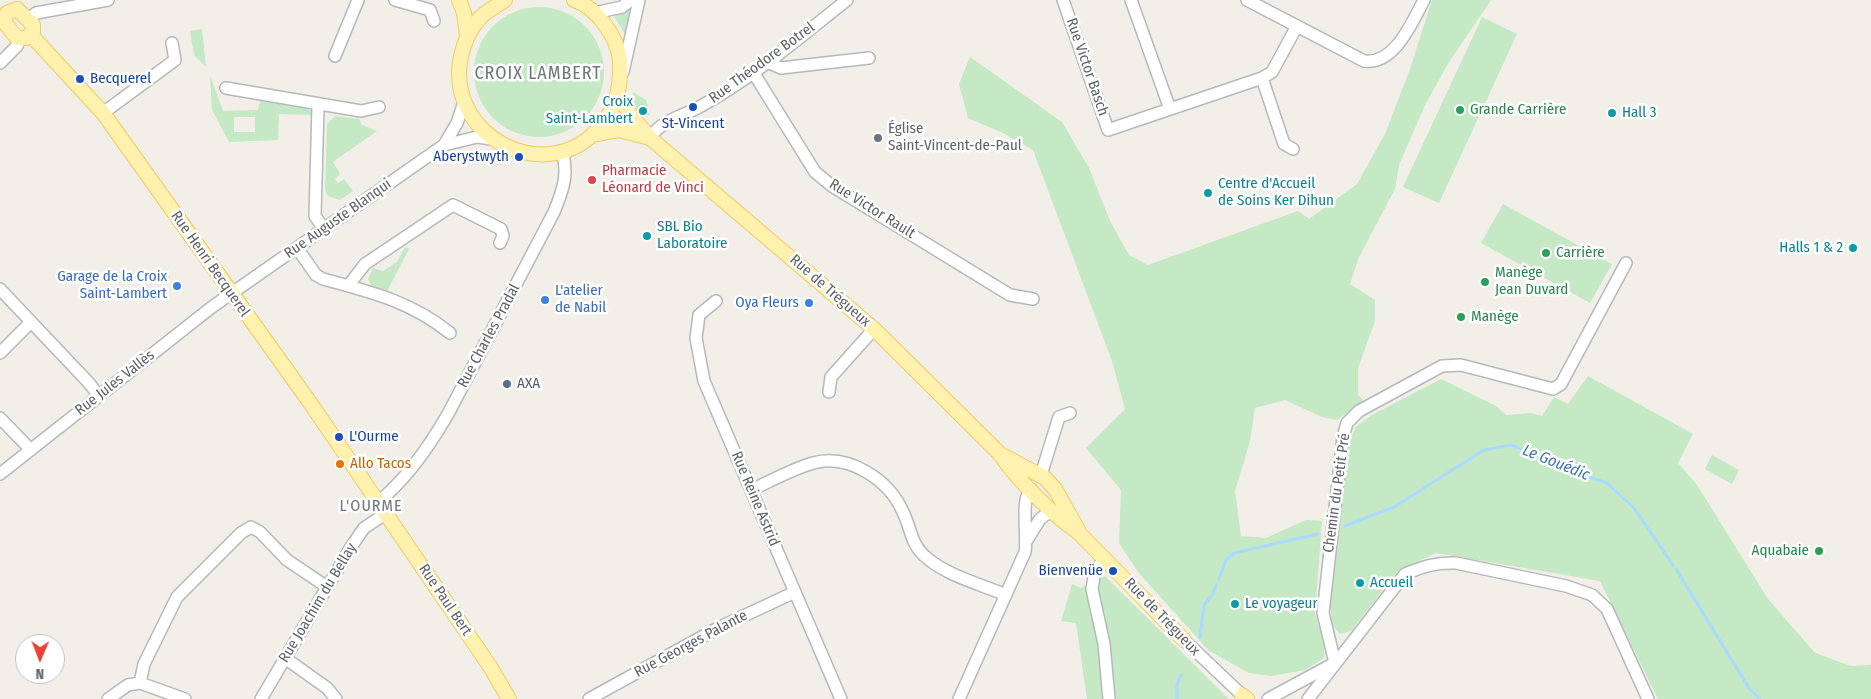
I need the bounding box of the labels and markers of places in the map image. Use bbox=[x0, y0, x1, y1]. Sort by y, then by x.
place label: Becquerel bbox=[90, 70, 151, 88]
marker: Becquerel bbox=[74, 73, 86, 85]
place label: Croix Saint-Lambert bbox=[546, 93, 633, 128]
marker: St-Vincent bbox=[687, 101, 699, 113]
place label: Grande Carrière bbox=[1470, 101, 1566, 119]
marker: Grande Carrière bbox=[1454, 104, 1466, 116]
place label: Hall 3 bbox=[1622, 104, 1656, 122]
marker: Croix Saint-Lambert bbox=[637, 105, 649, 117]
marker: Hall 3 bbox=[1606, 107, 1618, 119]
place label: St-Vincent bbox=[662, 115, 724, 133]
place label: Église Saint-Vincent-de-Paul bbox=[888, 120, 1022, 155]
marker: Église Saint-Vincent-de-Paul bbox=[872, 132, 884, 144]
place label: Aberystwyth bbox=[433, 148, 509, 166]
marker: Aberystwyth bbox=[513, 151, 525, 163]
place label: Pharmacie Léonard de Vinci bbox=[602, 162, 704, 197]
marker: Pharmacie Léonard de Vinci bbox=[586, 174, 598, 186]
place label: Centre d'Accueil de Soins Ker Dihun bbox=[1218, 175, 1334, 210]
marker: Centre d'Accueil de Soins Ker Dihun bbox=[1202, 187, 1214, 199]
place label: SBL Bio Laboratoire bbox=[657, 218, 727, 253]
marker: SBL Bio Laboratoire bbox=[641, 230, 653, 242]
place label: Halls 1 & 2 bbox=[1779, 239, 1843, 257]
marker: Halls 1 & 2 bbox=[1847, 242, 1859, 254]
place label: Carrière bbox=[1556, 244, 1605, 262]
marker: Carrière bbox=[1540, 247, 1552, 259]
place label: Manège Jean Duvard bbox=[1495, 264, 1568, 299]
place label: Garage de la Croix Saint-Lambert bbox=[57, 268, 167, 303]
marker: Manège Jean Duvard bbox=[1479, 276, 1491, 288]
marker: Garage de la Croix Saint-Lambert bbox=[171, 280, 183, 292]
place label: L'atelier de Nabil bbox=[555, 282, 606, 317]
marker: L'atelier de Nabil bbox=[539, 294, 551, 306]
place label: Oya Fleurs bbox=[735, 294, 799, 312]
marker: Oya Fleurs bbox=[803, 297, 815, 309]
place label: Manège bbox=[1471, 308, 1519, 326]
marker: Manège bbox=[1455, 311, 1467, 323]
place label: AXA bbox=[517, 375, 540, 393]
marker: AXA bbox=[501, 378, 513, 390]
place label: L'Ourme bbox=[349, 428, 399, 446]
marker: L'Ourme bbox=[333, 431, 345, 443]
place label: Allo Tacos bbox=[350, 455, 411, 473]
marker: Allo Tacos bbox=[334, 458, 346, 470]
place label: Aquabaie bbox=[1751, 542, 1809, 560]
marker: Aquabaie bbox=[1813, 545, 1825, 557]
place label: Bienvenüe bbox=[1039, 562, 1103, 580]
marker: Bienvenüe bbox=[1107, 565, 1119, 577]
place label: Accueil bbox=[1370, 574, 1413, 592]
marker: Accueil bbox=[1354, 577, 1366, 589]
place label: Le voyageur bbox=[1245, 595, 1318, 613]
marker: Le voyageur bbox=[1229, 598, 1241, 610]

